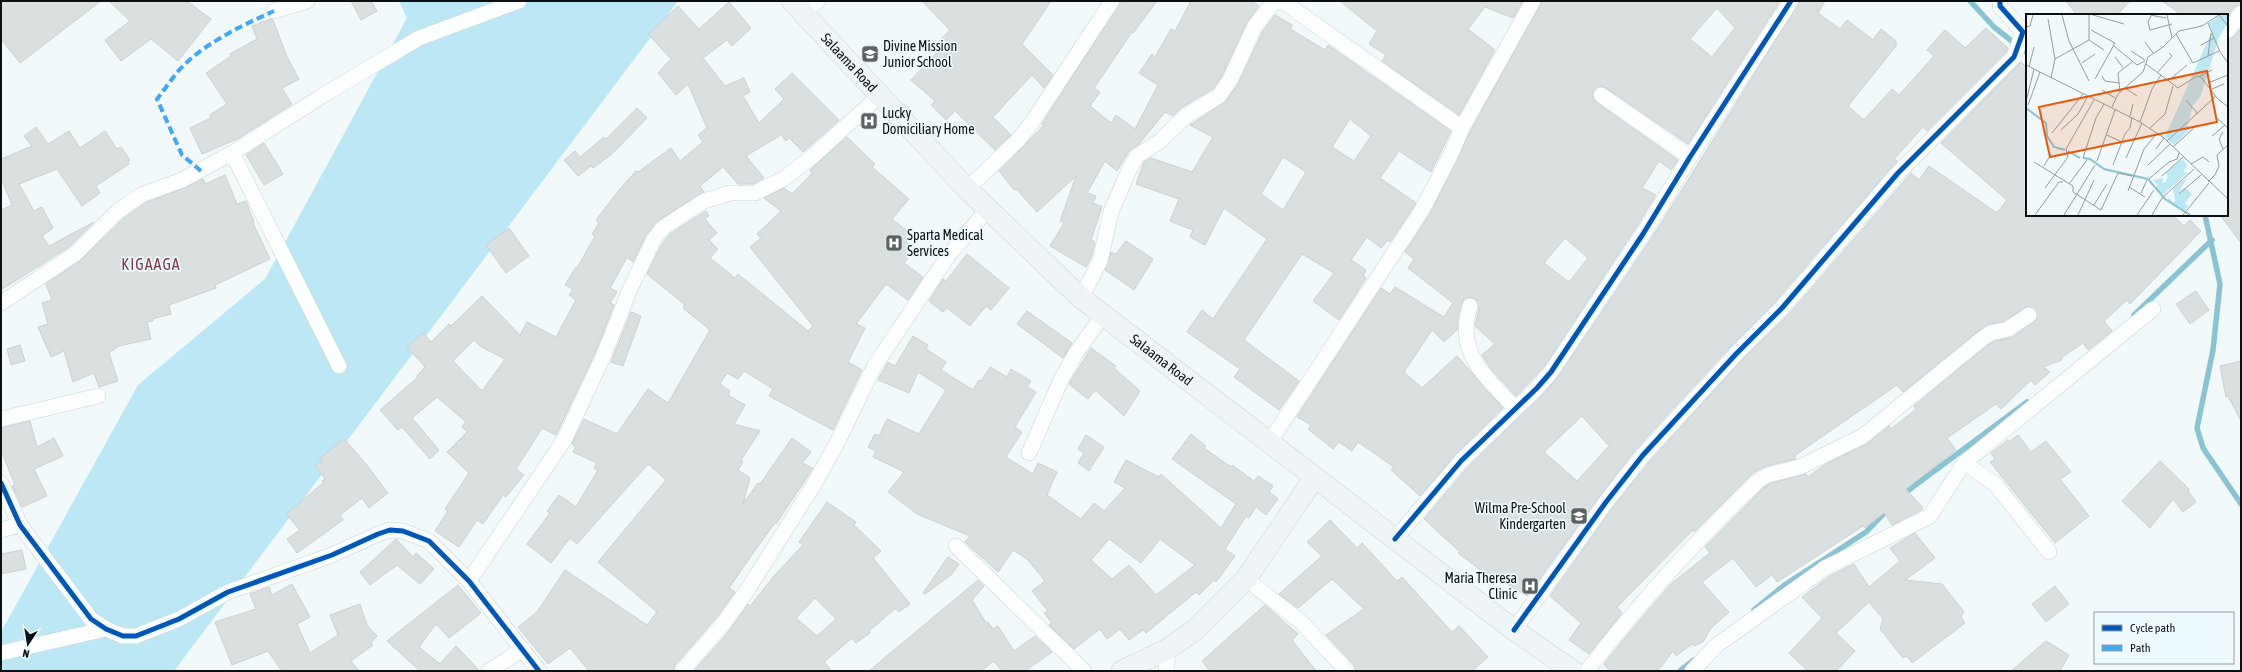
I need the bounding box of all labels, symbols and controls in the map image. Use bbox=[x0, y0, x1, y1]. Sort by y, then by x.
inset map bbox=[2026, 14, 2228, 216]
street label: Salaama Road bbox=[818, 30, 880, 95]
place label: Divine Mission Junior School bbox=[883, 38, 957, 70]
school or university icon: Divine Mission Junior School bbox=[860, 44, 880, 64]
place label: Lucky Domiciliary Home bbox=[882, 105, 975, 137]
hospital icon: Lucky Domiciliary Home bbox=[859, 111, 879, 131]
place label: Sparta Medical Services bbox=[907, 227, 984, 259]
hospital icon: Sparta Medical Services bbox=[884, 233, 904, 253]
district label: KIGAAGA bbox=[121, 255, 181, 273]
street label: Salaama Road bbox=[1127, 331, 1196, 389]
place label: Wilma Pre-School Kindergarten bbox=[1475, 500, 1566, 532]
school or university icon: Wilma Pre-School Kindergarten bbox=[1569, 506, 1589, 526]
place label: Maria Theresa Clinic bbox=[1444, 570, 1518, 602]
hospital icon: Maria Theresa Clinic bbox=[1520, 576, 1540, 596]
legend bbox=[2094, 612, 2234, 664]
text: Cycle path bbox=[2130, 621, 2175, 635]
north arrow bbox=[8, 624, 48, 664]
text: Path bbox=[2130, 641, 2151, 655]
text: N bbox=[21, 647, 30, 660]

